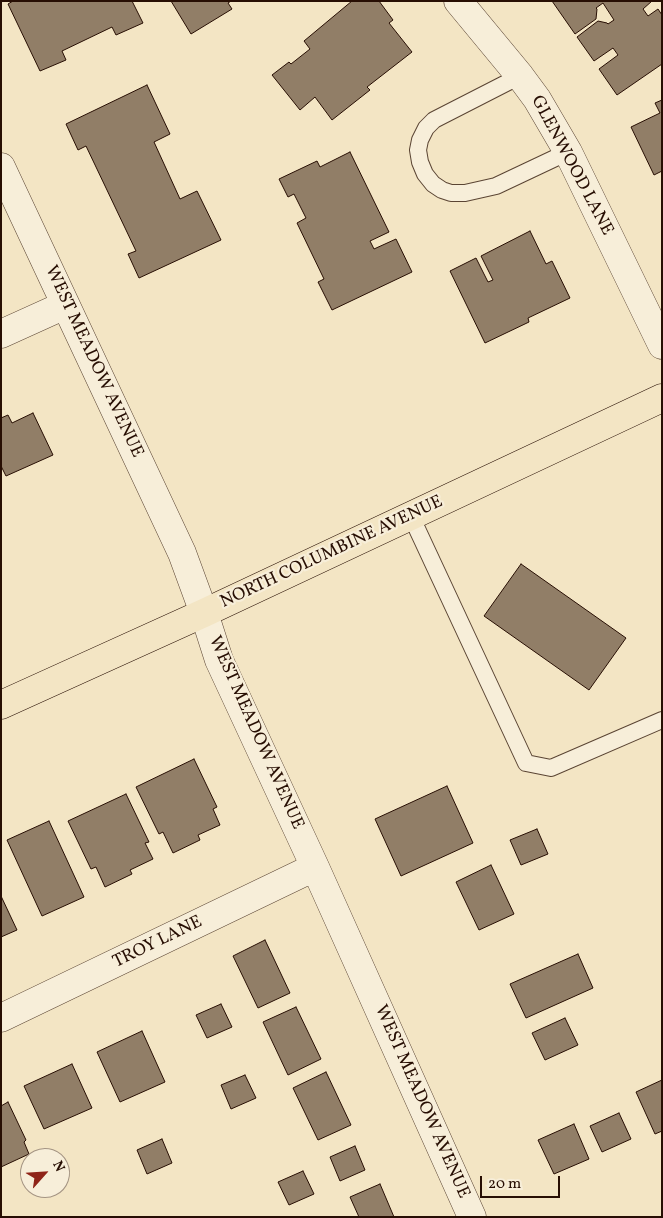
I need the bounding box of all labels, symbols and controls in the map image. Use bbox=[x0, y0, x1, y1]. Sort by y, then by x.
street label: GLENWOOD LANE bbox=[525, 92, 617, 240]
street label: WEST MEADOW AVENUE bbox=[39, 263, 147, 461]
street label: NORTH COLUMBINE AVENUE bbox=[217, 492, 447, 614]
street label: WEST MEADOW AVENUE bbox=[203, 633, 307, 833]
street label: TROY LANE bbox=[110, 912, 206, 974]
street label: WEST MEADOW AVENUE bbox=[369, 1002, 473, 1202]
north arrow bbox=[20, 1148, 70, 1198]
text: N bbox=[47, 1158, 69, 1175]
scale bar bbox=[483, 1166, 563, 1198]
text: 20 m bbox=[488, 1174, 521, 1195]

